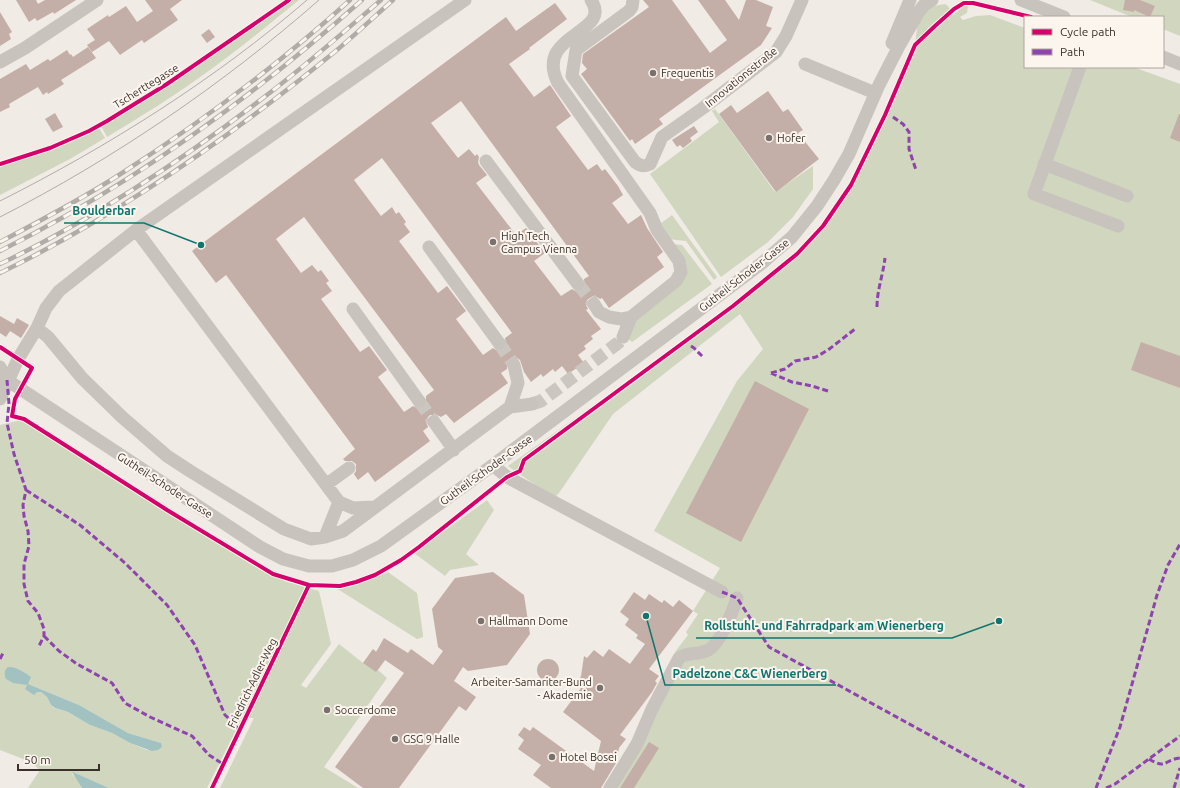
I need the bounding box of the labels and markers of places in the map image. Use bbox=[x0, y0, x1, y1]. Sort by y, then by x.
place label: Frequentis bbox=[661, 67, 714, 79]
marker: Frequentis bbox=[648, 68, 658, 78]
place label: Hofer bbox=[777, 132, 806, 144]
marker: Hofer bbox=[764, 133, 774, 143]
callout: Boulderbar bbox=[64, 199, 144, 223]
place label: High Tech Campus Vienna bbox=[501, 230, 577, 255]
marker: High Tech Campus Vienna bbox=[488, 237, 498, 247]
callout: Rollstuhl- und Fahrradpark am Wienerberg bbox=[696, 614, 952, 638]
place label: Hallmann Dome bbox=[489, 615, 568, 627]
marker: Hallmann Dome bbox=[476, 616, 486, 626]
callout: Padelzone C&C Wienerberg bbox=[665, 661, 836, 685]
place label: Arbeiter-Samariter-Bund - Akademie bbox=[471, 676, 592, 701]
marker: Arbeiter-Samariter-Bund - Akademie bbox=[595, 683, 605, 693]
place label: Soccerdome bbox=[335, 704, 396, 716]
marker: Soccerdome bbox=[322, 705, 332, 715]
place label: GSG 9 Halle bbox=[403, 733, 460, 745]
marker: GSG 9 Halle bbox=[390, 734, 400, 744]
place label: Hotel Bosei bbox=[560, 751, 617, 763]
marker: Hotel Bosei bbox=[547, 752, 557, 762]

